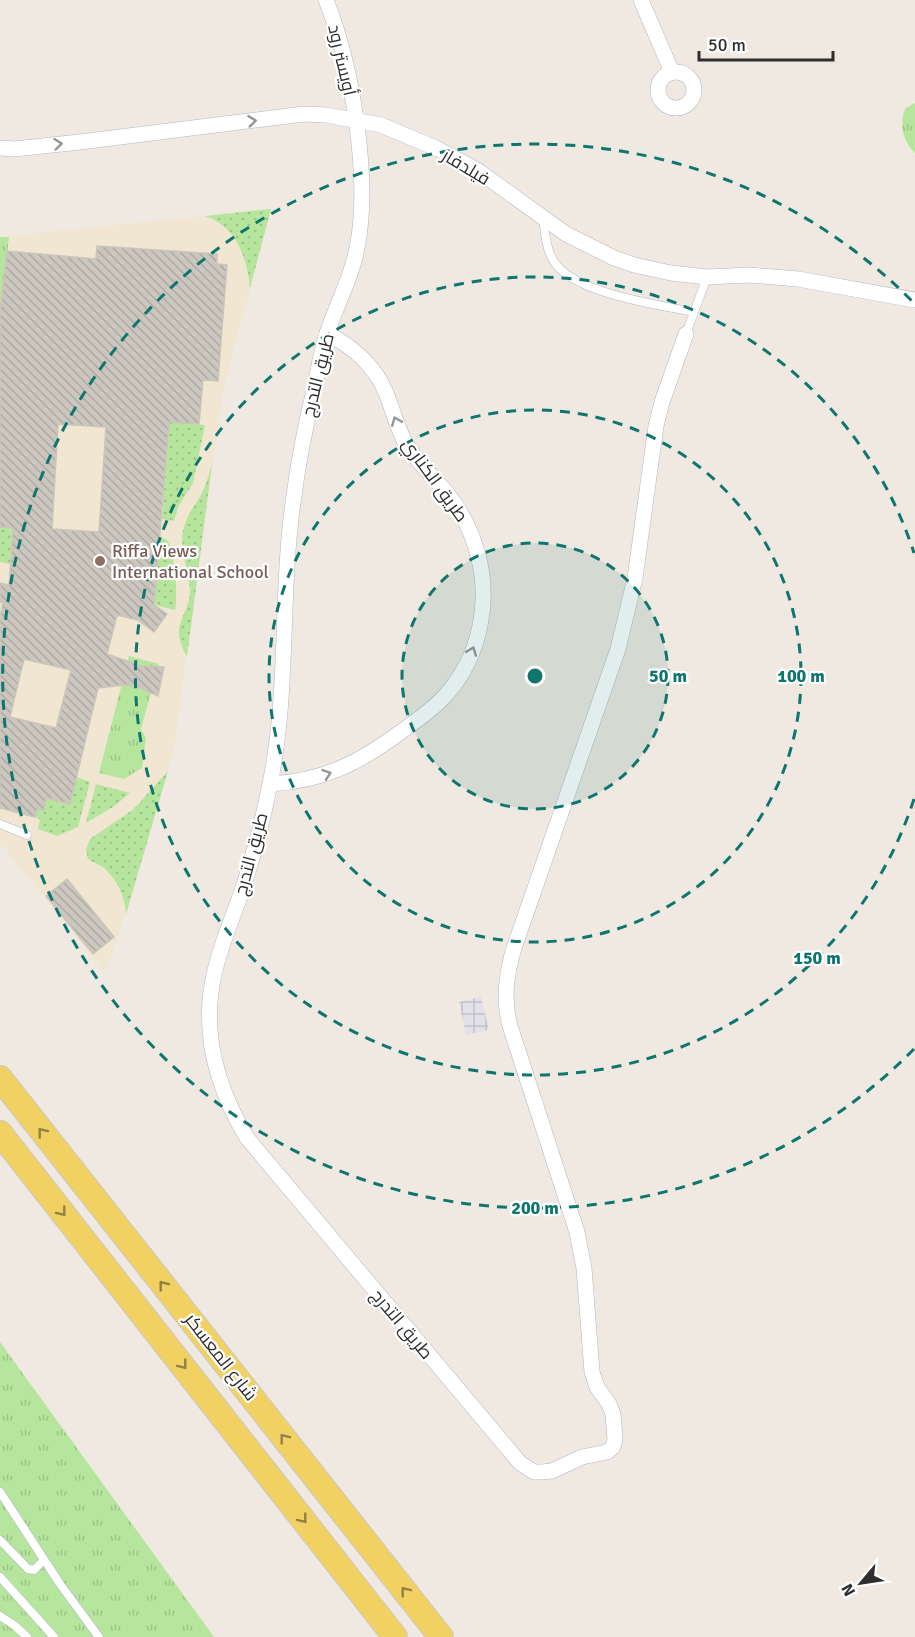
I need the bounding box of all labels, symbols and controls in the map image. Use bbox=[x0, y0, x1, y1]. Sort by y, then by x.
street label: أويستر رود bbox=[323, 22, 361, 98]
scale bar bbox=[699, 24, 832, 62]
text: 50 m bbox=[708, 34, 746, 56]
one-way arrow bbox=[247, 115, 256, 127]
one-way arrow bbox=[53, 138, 63, 151]
street label: فيلدفار bbox=[437, 144, 494, 190]
street label: طريق التدرج bbox=[297, 331, 340, 419]
one-way arrow bbox=[391, 416, 403, 427]
street label: طريق الكناري bbox=[395, 434, 473, 528]
place label: Riffa Views International School bbox=[112, 540, 269, 583]
marker: Riffa Views International School bbox=[93, 554, 107, 568]
one-way arrow bbox=[465, 647, 478, 657]
text: 50 m bbox=[649, 665, 687, 687]
text: 100 m bbox=[777, 665, 825, 687]
centre of rings bbox=[525, 666, 545, 686]
one-way arrow bbox=[321, 769, 332, 781]
street label: طريق التدرج bbox=[229, 810, 274, 898]
text: 150 m bbox=[793, 947, 841, 969]
one-way arrow bbox=[39, 1128, 50, 1139]
text: 200 m bbox=[511, 1197, 559, 1219]
one-way arrow bbox=[55, 1205, 66, 1216]
one-way arrow bbox=[160, 1281, 171, 1292]
street label: طريق التدرج bbox=[365, 1284, 438, 1364]
street label: شارع المعسكر bbox=[179, 1308, 262, 1406]
one-way arrow bbox=[175, 1358, 186, 1369]
one-way arrow bbox=[281, 1434, 292, 1445]
one-way arrow bbox=[295, 1512, 306, 1523]
north arrow bbox=[831, 1553, 891, 1613]
text: N bbox=[837, 1580, 860, 1600]
one-way arrow bbox=[401, 1587, 412, 1598]

